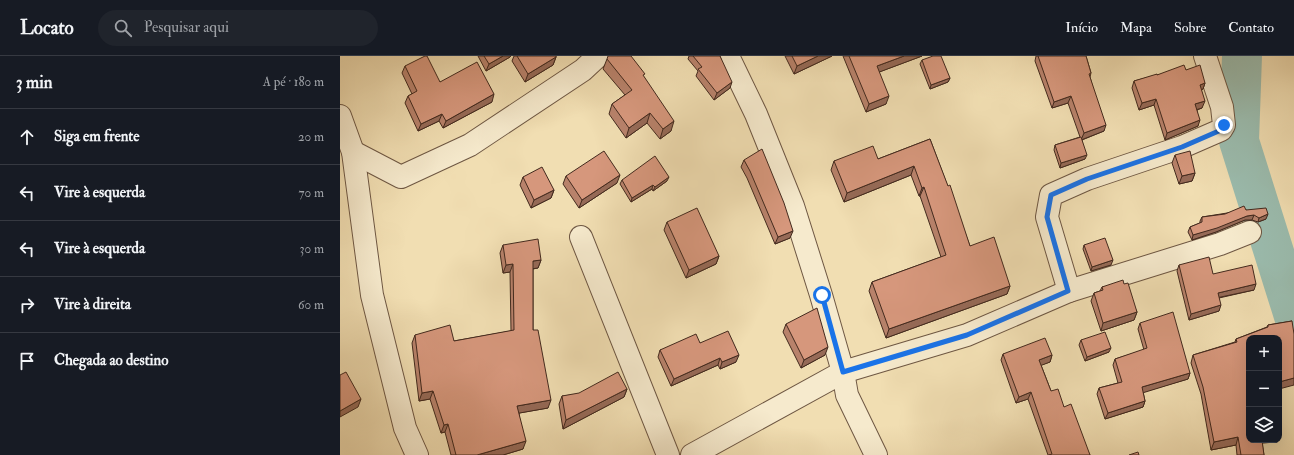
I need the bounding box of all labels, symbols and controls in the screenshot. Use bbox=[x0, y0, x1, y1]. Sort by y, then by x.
search box bbox=[98, 10, 378, 46]
text: Locato bbox=[20, 16, 74, 40]
icon: search bbox=[112, 17, 134, 39]
text: Pesquisar aqui bbox=[144, 18, 229, 37]
text: Início bbox=[1065, 19, 1098, 36]
text: Mapa bbox=[1120, 19, 1152, 36]
text: Sobre bbox=[1174, 19, 1206, 36]
text: Contato bbox=[1228, 19, 1274, 36]
text: 3 min bbox=[16, 72, 53, 93]
text: A pé · 180 m bbox=[263, 74, 324, 90]
route end bbox=[1215, 116, 1233, 134]
icon: ahead bbox=[16, 126, 38, 148]
text: Siga em frente bbox=[54, 127, 140, 146]
text: 20 m bbox=[298, 129, 324, 145]
icon: left bbox=[16, 182, 38, 204]
text: Vire à esquerda bbox=[54, 183, 145, 202]
text: 70 m bbox=[299, 185, 324, 201]
icon: left bbox=[16, 238, 38, 260]
text: Vire à esquerda bbox=[54, 239, 145, 258]
text: 30 m bbox=[300, 241, 324, 257]
route start bbox=[813, 286, 831, 304]
icon: right bbox=[16, 294, 38, 316]
text: Vire à direita bbox=[54, 295, 131, 314]
text: 60 m bbox=[298, 297, 324, 313]
map controls bbox=[1246, 335, 1282, 443]
button: + bbox=[1246, 335, 1282, 371]
icon: arrive bbox=[16, 350, 38, 372]
text: Chegada ao destino bbox=[54, 351, 169, 370]
button: − bbox=[1246, 371, 1282, 407]
button: layers bbox=[1246, 407, 1282, 443]

